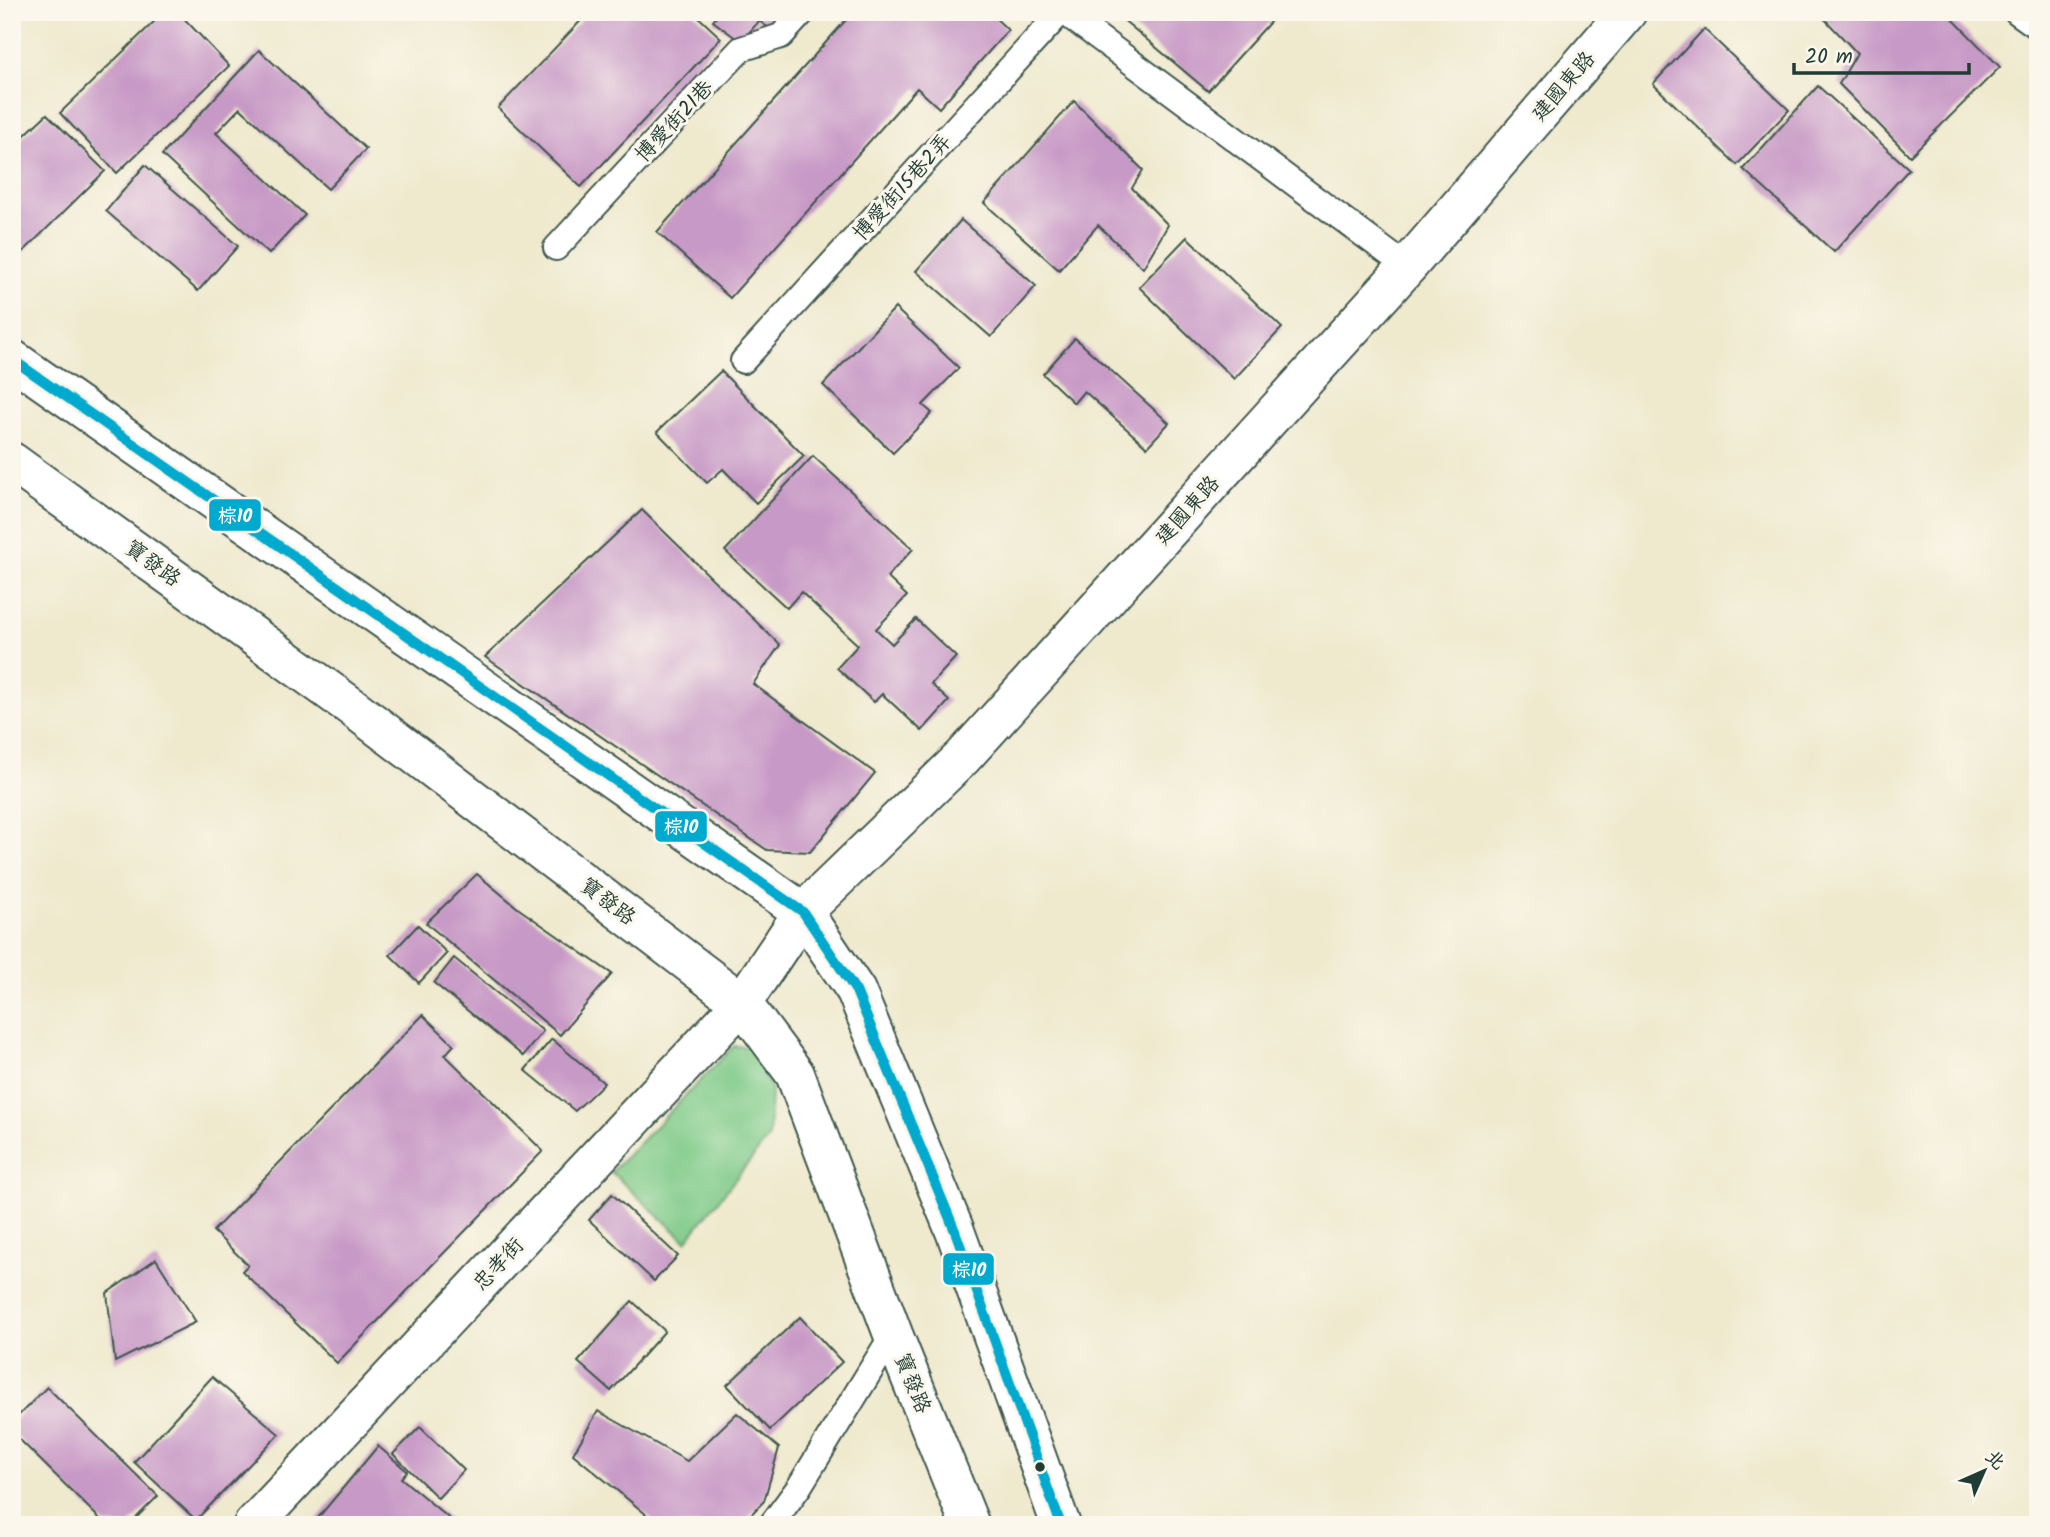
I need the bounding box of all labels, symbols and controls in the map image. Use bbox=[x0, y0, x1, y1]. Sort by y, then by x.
scale bar bbox=[1794, 32, 1969, 76]
text: 20 m bbox=[1805, 41, 1853, 74]
street label: 建國東路 bbox=[1524, 44, 1604, 130]
street label: 博愛街21巷 bbox=[628, 73, 722, 171]
street label: 博愛街15巷2弄 bbox=[846, 127, 961, 249]
street label: 建國東路 bbox=[1148, 469, 1228, 553]
line badge: 棕10 bbox=[208, 498, 262, 532]
text: 棕10 bbox=[218, 502, 252, 532]
street label: 寶發路 bbox=[117, 532, 187, 596]
line badge: 棕10 bbox=[654, 810, 708, 843]
text: 棕10 bbox=[664, 813, 698, 843]
street label: 寶發路 bbox=[572, 870, 642, 934]
street label: 忠孝街 bbox=[466, 1231, 533, 1299]
line badge: 棕10 bbox=[942, 1252, 995, 1286]
text: 棕10 bbox=[952, 1256, 986, 1286]
street label: 寶發路 bbox=[885, 1348, 939, 1419]
north arrow bbox=[1948, 1436, 2018, 1506]
text: 北 bbox=[1977, 1443, 2012, 1478]
unlabelled marker bbox=[1033, 1460, 1047, 1474]

